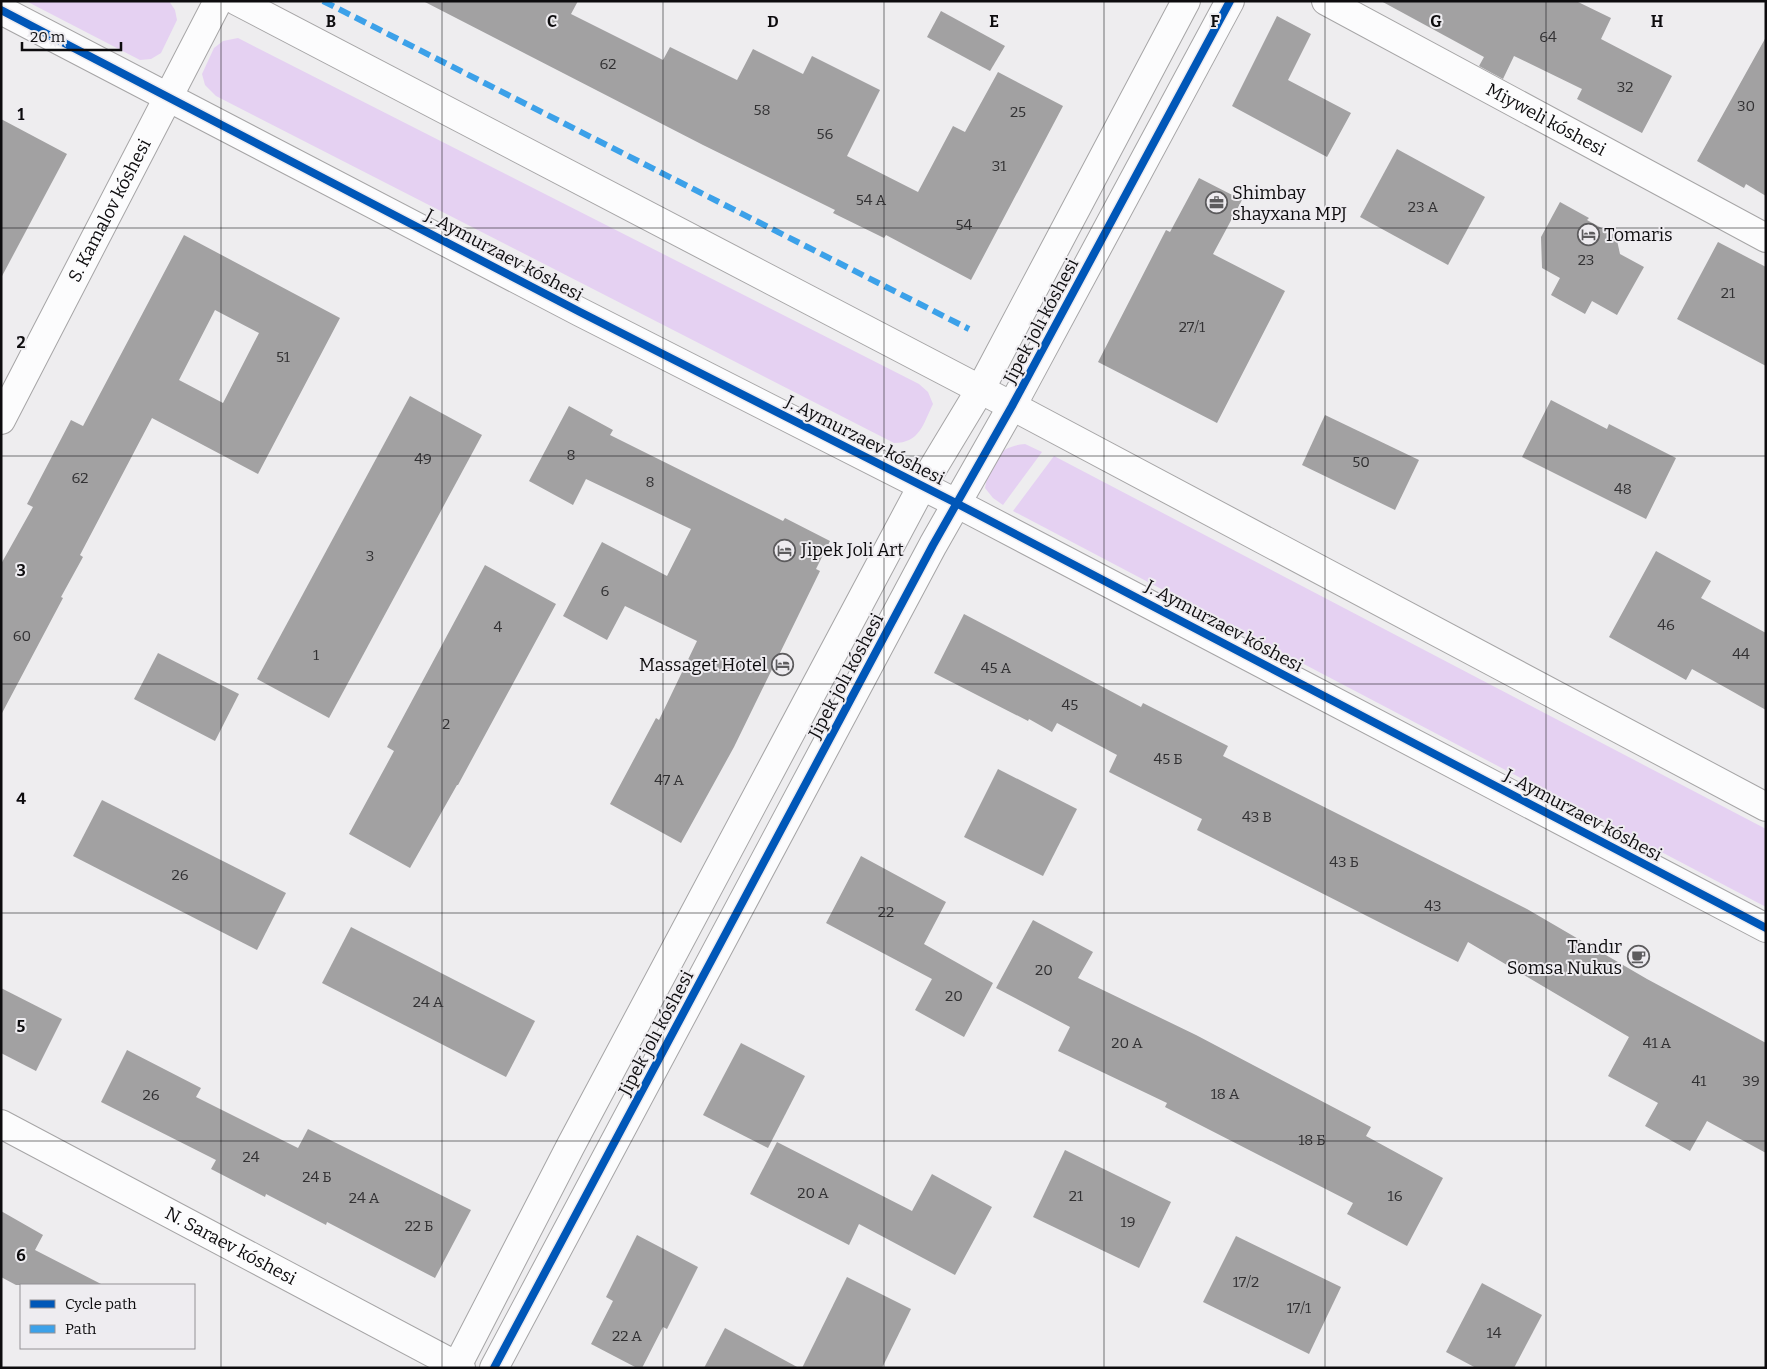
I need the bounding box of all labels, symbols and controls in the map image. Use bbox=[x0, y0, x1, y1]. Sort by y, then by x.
text: B bbox=[326, 12, 336, 31]
text: C bbox=[547, 12, 557, 31]
text: D bbox=[767, 12, 779, 31]
text: E bbox=[989, 12, 999, 31]
text: F bbox=[1211, 12, 1220, 31]
text: G bbox=[1430, 12, 1442, 31]
text: H bbox=[1651, 12, 1664, 31]
scale bar bbox=[22, 20, 121, 52]
text: 20 m bbox=[30, 28, 66, 46]
house number: 64 bbox=[1539, 28, 1557, 46]
house number: 62 bbox=[600, 55, 616, 73]
street label: Miyweli kóshesi bbox=[1482, 78, 1610, 161]
house number: 32 bbox=[1617, 78, 1633, 96]
house number: 30 bbox=[1737, 97, 1755, 115]
house number: 58 bbox=[753, 101, 771, 119]
house number: 25 bbox=[1010, 103, 1026, 121]
text: 1 bbox=[18, 105, 25, 124]
house number: 56 bbox=[817, 125, 834, 143]
street label: S. Kamalov kóshesi bbox=[63, 135, 156, 286]
house number: 31 bbox=[992, 157, 1006, 175]
place label: Shimbay shayxana MPJ bbox=[1232, 182, 1347, 225]
house number: 54 А bbox=[856, 191, 887, 209]
office icon: Shimbay shayxana MPJ bbox=[1204, 191, 1228, 215]
house number: 23 А bbox=[1408, 198, 1439, 216]
street label: J. Aymurzaev kóshesi bbox=[420, 204, 587, 306]
house number: 54 bbox=[956, 216, 973, 234]
hotel icon: Tomaris bbox=[1576, 223, 1600, 247]
place label: Tomaris bbox=[1604, 224, 1673, 246]
house number: 23 bbox=[1578, 251, 1594, 269]
street label: Jipek jolı kóshesi bbox=[998, 255, 1083, 388]
house number: 21 bbox=[1721, 284, 1735, 302]
house number: 27/1 bbox=[1179, 318, 1205, 336]
text: 2 bbox=[16, 333, 26, 352]
house number: 51 bbox=[276, 348, 290, 366]
street label: J. Aymurzaev kóshesi bbox=[781, 390, 948, 490]
house number: 8 bbox=[566, 446, 576, 464]
house number: 49 bbox=[414, 450, 432, 468]
house number: 50 bbox=[1352, 453, 1370, 471]
house number: 62 bbox=[72, 469, 88, 487]
house number: 8 bbox=[645, 473, 655, 491]
house number: 48 bbox=[1614, 480, 1632, 498]
hotel icon: Jipek Joli Art bbox=[773, 538, 797, 562]
place label: Jipek Joli Art bbox=[800, 539, 904, 561]
house number: 3 bbox=[366, 547, 374, 565]
text: 3 bbox=[16, 561, 26, 580]
street label: J. Aymurzaev kóshesi bbox=[1140, 575, 1307, 677]
house number: 6 bbox=[601, 582, 610, 600]
street label: Jipek jolı kóshesi bbox=[803, 610, 888, 743]
house number: 46 bbox=[1657, 616, 1675, 634]
house number: 4 bbox=[494, 618, 503, 636]
house number: 60 bbox=[13, 627, 31, 645]
house number: 44 bbox=[1732, 645, 1750, 663]
house number: 1 bbox=[313, 646, 319, 664]
hotel icon: Massaget Hotel bbox=[771, 653, 795, 677]
place label: Massaget Hotel bbox=[639, 654, 767, 676]
house number: 45 А bbox=[981, 659, 1012, 677]
house number: 45 bbox=[1062, 696, 1078, 714]
house number: 2 bbox=[442, 715, 450, 733]
house number: 45 Б bbox=[1153, 750, 1183, 768]
street label: J. Aymurzaev kóshesi bbox=[1499, 764, 1666, 866]
house number: 47 А bbox=[654, 771, 684, 789]
text: 4 bbox=[16, 789, 26, 808]
house number: 43 В bbox=[1242, 808, 1272, 826]
house number: 43 Б bbox=[1329, 853, 1359, 871]
house number: 26 bbox=[172, 866, 189, 884]
house number: 43 bbox=[1424, 897, 1442, 915]
house number: 22 bbox=[878, 903, 894, 921]
place label: Tandır Somsa Nukus bbox=[1507, 936, 1622, 979]
cafe icon: Tandır Somsa Nukus bbox=[1626, 945, 1650, 969]
house number: 20 bbox=[1035, 961, 1053, 979]
street label: Jipek jolı kóshesi bbox=[613, 967, 698, 1100]
house number: 20 bbox=[945, 987, 963, 1005]
house number: 24 А bbox=[413, 993, 444, 1011]
text: 5 bbox=[17, 1017, 26, 1036]
house number: 20 А bbox=[1111, 1034, 1143, 1052]
house number: 41 А bbox=[1643, 1034, 1672, 1052]
house number: 41 bbox=[1692, 1072, 1706, 1090]
house number: 39 bbox=[1742, 1072, 1760, 1090]
house number: 18 А bbox=[1211, 1085, 1240, 1103]
house number: 26 bbox=[143, 1086, 160, 1104]
house number: 18 Б bbox=[1298, 1131, 1326, 1149]
house number: 24 bbox=[243, 1148, 260, 1166]
house number: 24 Б bbox=[302, 1168, 332, 1186]
house number: 20 А bbox=[797, 1184, 829, 1202]
house number: 21 bbox=[1069, 1187, 1083, 1205]
house number: 16 bbox=[1388, 1187, 1403, 1205]
house number: 24 А bbox=[349, 1189, 380, 1207]
street label: N. Saraev kóshesi bbox=[161, 1202, 300, 1290]
house number: 19 bbox=[1121, 1213, 1135, 1231]
house number: 22 Б bbox=[405, 1217, 433, 1235]
text: 6 bbox=[16, 1246, 26, 1265]
house number: 17/2 bbox=[1233, 1273, 1259, 1291]
legend bbox=[20, 1284, 195, 1349]
text: Cycle path bbox=[65, 1295, 137, 1313]
house number: 17/1 bbox=[1287, 1299, 1311, 1317]
text: Path bbox=[65, 1320, 97, 1338]
house number: 14 bbox=[1487, 1324, 1502, 1342]
house number: 22 А bbox=[612, 1327, 642, 1345]

